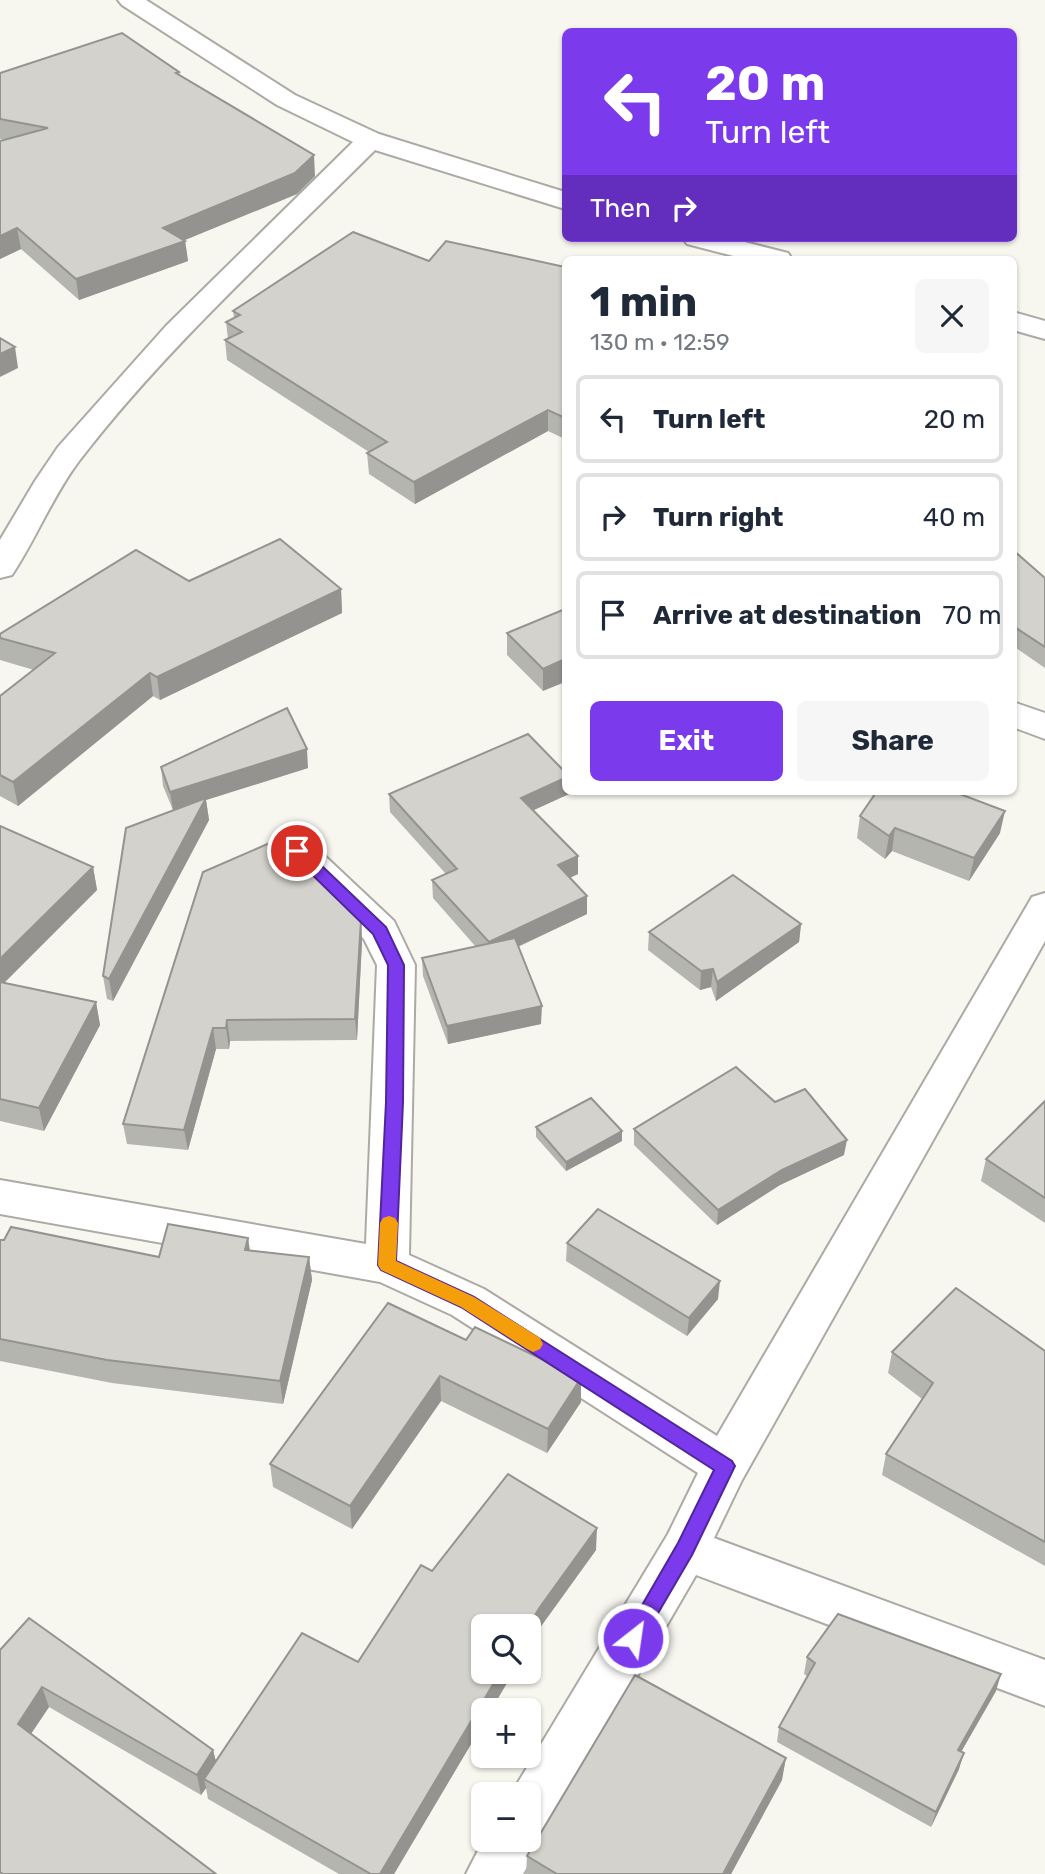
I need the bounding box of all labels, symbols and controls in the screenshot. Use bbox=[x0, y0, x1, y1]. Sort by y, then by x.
text: 20 m bbox=[705, 54, 826, 112]
icon: left bbox=[590, 56, 681, 147]
text: Turn left bbox=[705, 113, 830, 151]
icon: right bbox=[665, 189, 703, 227]
text: Then bbox=[590, 193, 651, 224]
text: 1 min bbox=[590, 277, 697, 327]
button: close bbox=[915, 279, 989, 353]
text: 130 m · 12:59 bbox=[590, 328, 730, 356]
icon: left bbox=[594, 400, 632, 438]
text: Turn left bbox=[653, 404, 765, 435]
text: 20 m bbox=[924, 404, 985, 435]
icon: right bbox=[594, 498, 632, 536]
text: Turn right bbox=[653, 502, 783, 533]
text: 40 m bbox=[923, 502, 985, 533]
icon: arrive bbox=[594, 596, 632, 634]
text: Arrive at destination bbox=[653, 600, 921, 631]
text: 70 m bbox=[942, 600, 1002, 631]
button: Exit bbox=[590, 701, 783, 781]
button: Share bbox=[797, 701, 989, 781]
pin bbox=[267, 821, 327, 881]
icon: arrive bbox=[278, 832, 316, 870]
position arrow bbox=[596, 1601, 670, 1675]
map controls bbox=[471, 1614, 541, 1852]
button: search bbox=[471, 1614, 541, 1684]
button: + bbox=[471, 1698, 541, 1768]
button: − bbox=[471, 1782, 541, 1852]

